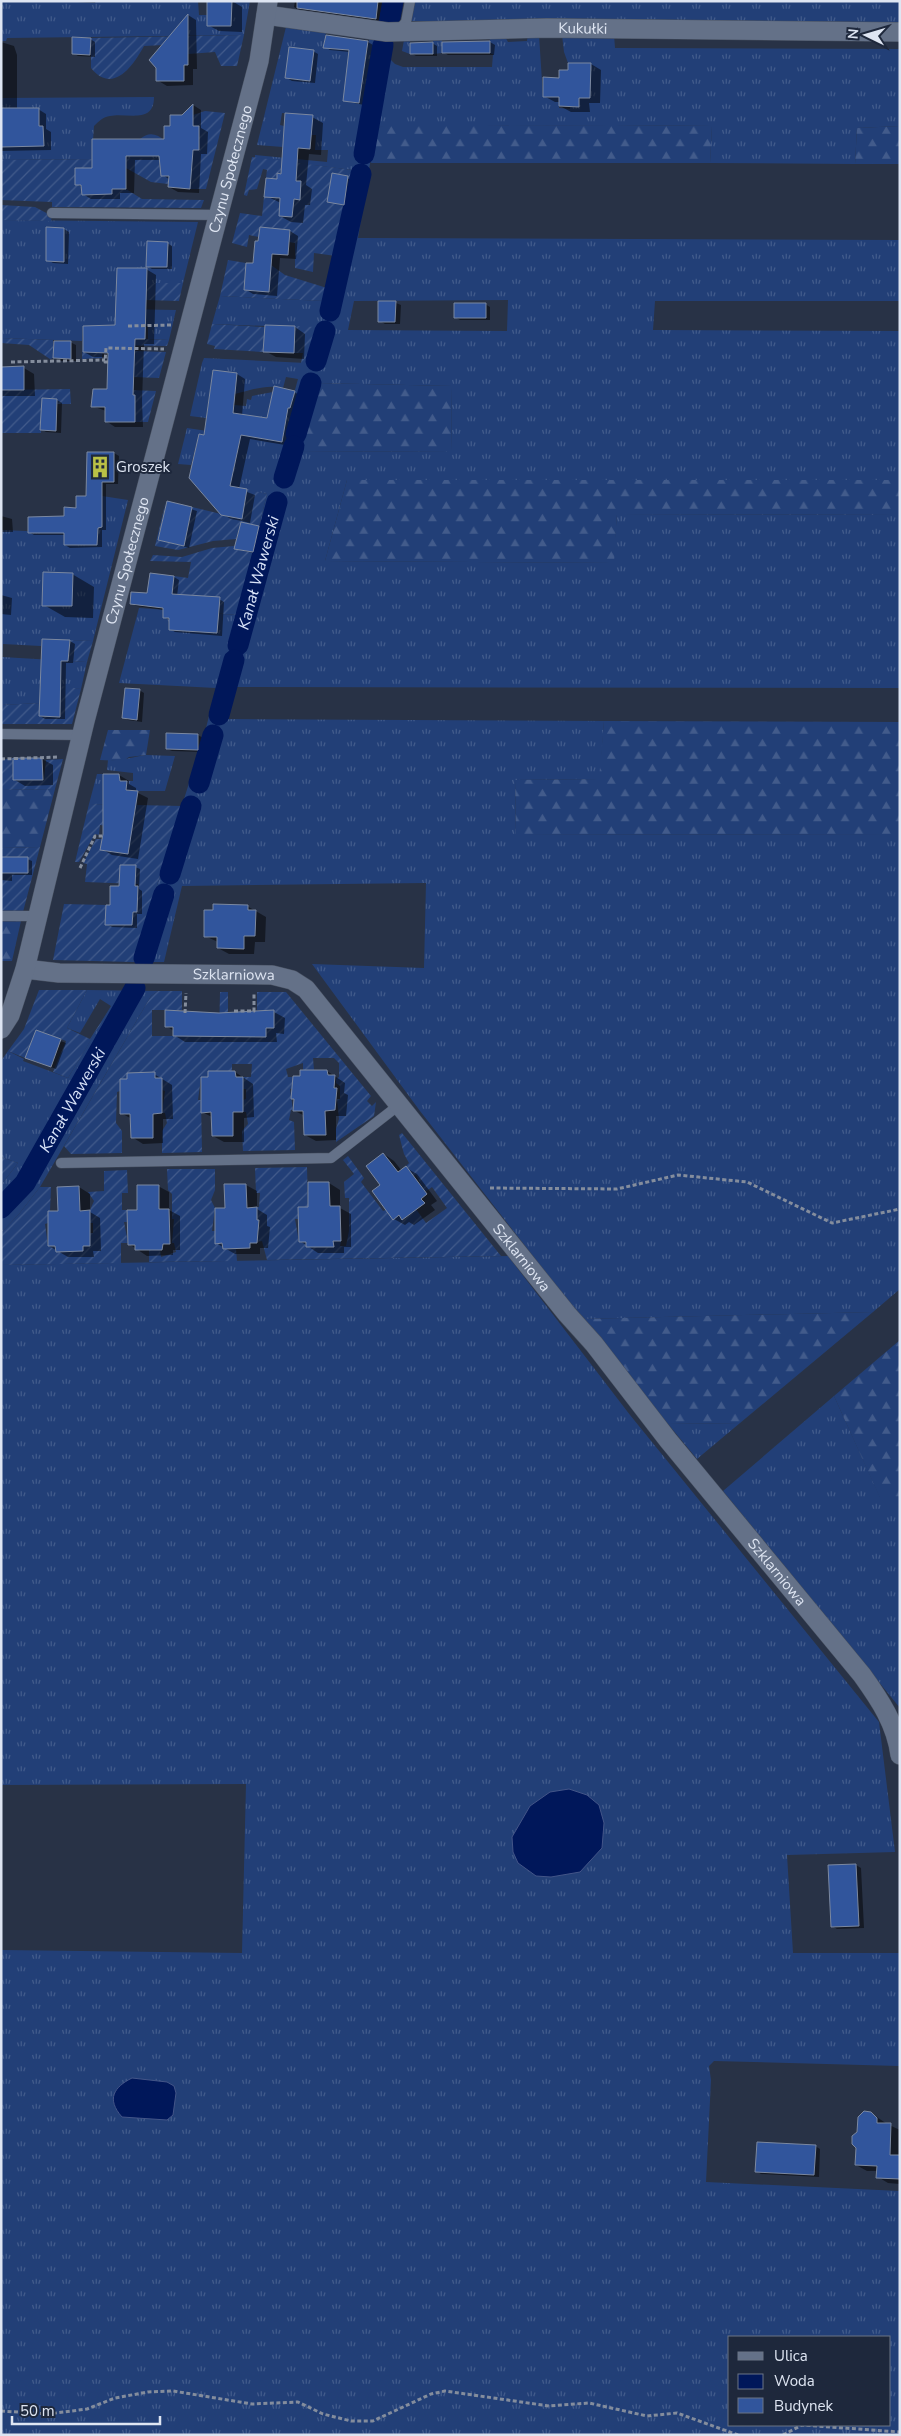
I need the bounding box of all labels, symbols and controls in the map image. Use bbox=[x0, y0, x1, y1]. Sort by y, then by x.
north arrow bbox=[841, 10, 891, 60]
street label: Kukułki bbox=[558, 18, 607, 39]
text: N bbox=[844, 28, 863, 40]
street label: Czynu Społecznego bbox=[204, 103, 257, 235]
building icon: Groszek bbox=[87, 454, 113, 480]
place label: Groszek bbox=[116, 457, 170, 477]
street label: Czynu Społecznego bbox=[101, 495, 154, 627]
water label: Kanał Wawerski bbox=[233, 513, 285, 632]
street label: Szklarniowa bbox=[193, 964, 275, 985]
water label: Kanał Wawerski bbox=[34, 1044, 111, 1157]
street label: Szklarniowa bbox=[488, 1219, 555, 1296]
street label: Szklarniowa bbox=[743, 1534, 811, 1610]
legend bbox=[728, 2336, 891, 2426]
text: Ulica bbox=[774, 2346, 808, 2366]
text: Woda bbox=[774, 2371, 815, 2391]
scale bar bbox=[12, 2394, 160, 2426]
text: Budynek bbox=[774, 2396, 834, 2416]
text: 50 m bbox=[20, 2401, 55, 2421]

